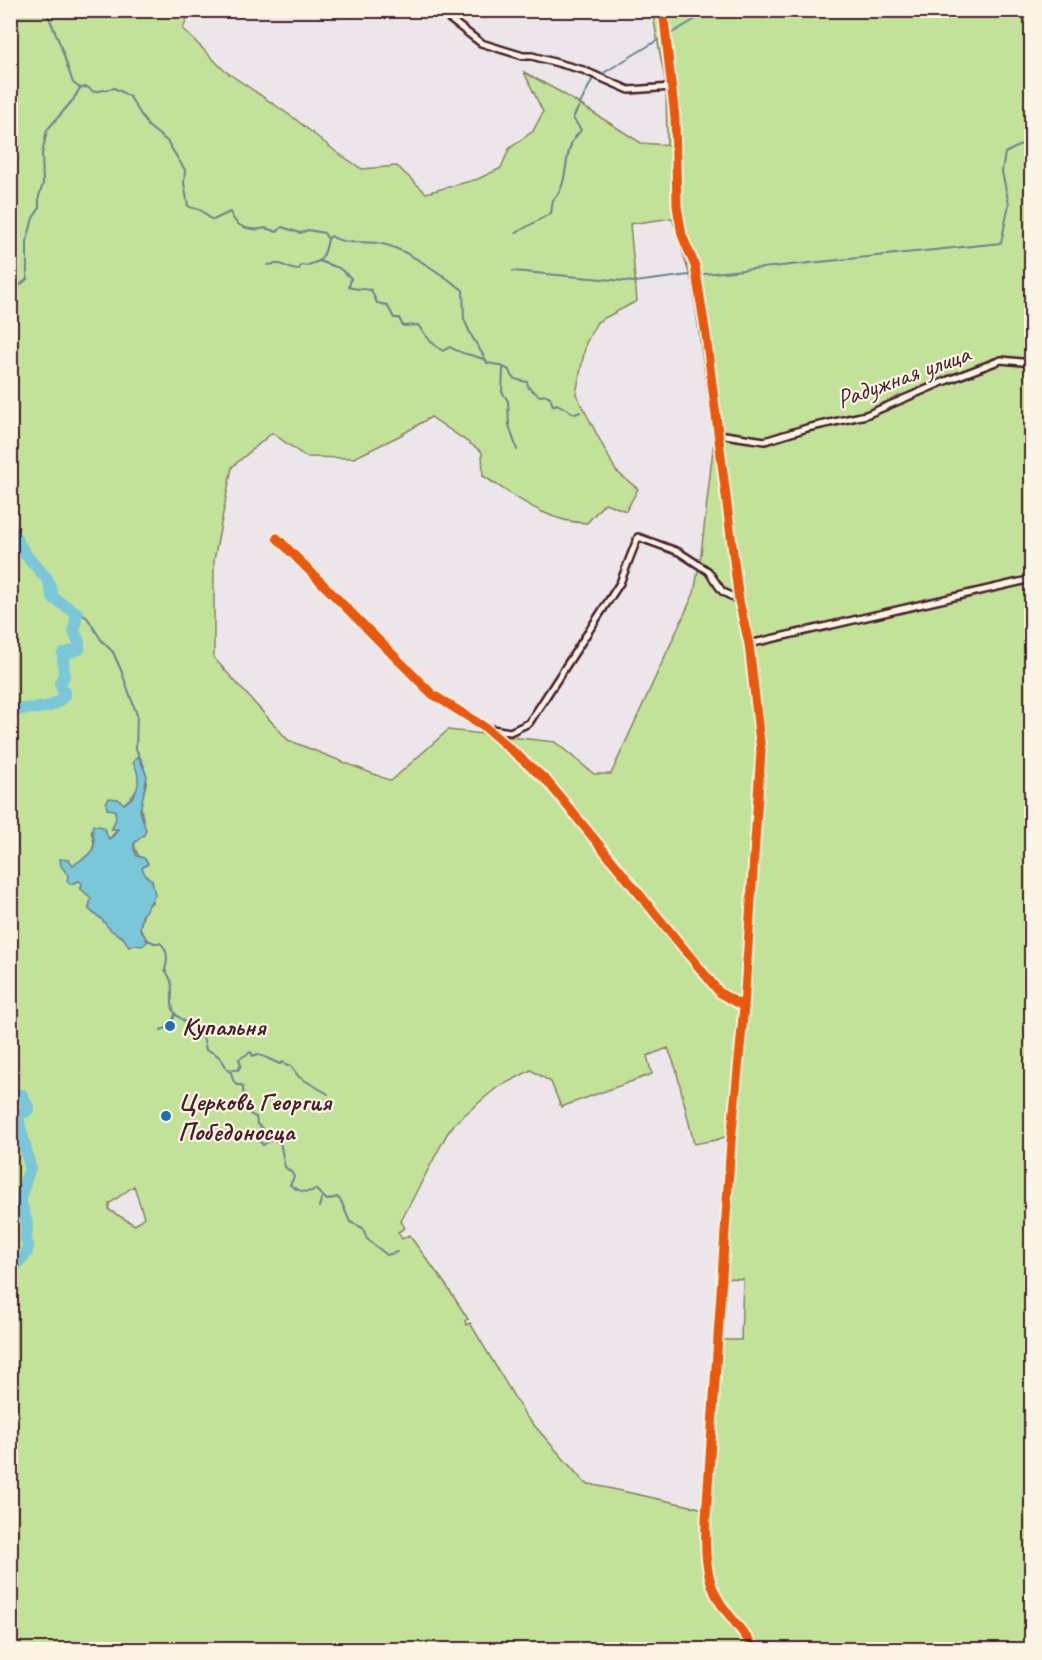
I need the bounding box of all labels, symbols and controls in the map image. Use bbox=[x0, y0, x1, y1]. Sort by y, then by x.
street label: Радужная улица bbox=[832, 337, 976, 416]
place label: Купальня bbox=[182, 1010, 267, 1043]
marker: Купальня bbox=[163, 1019, 177, 1033]
place label: Церковь Георгия Победоносца bbox=[178, 1085, 333, 1148]
marker: Церковь Георгия Победоносца bbox=[159, 1109, 173, 1123]

